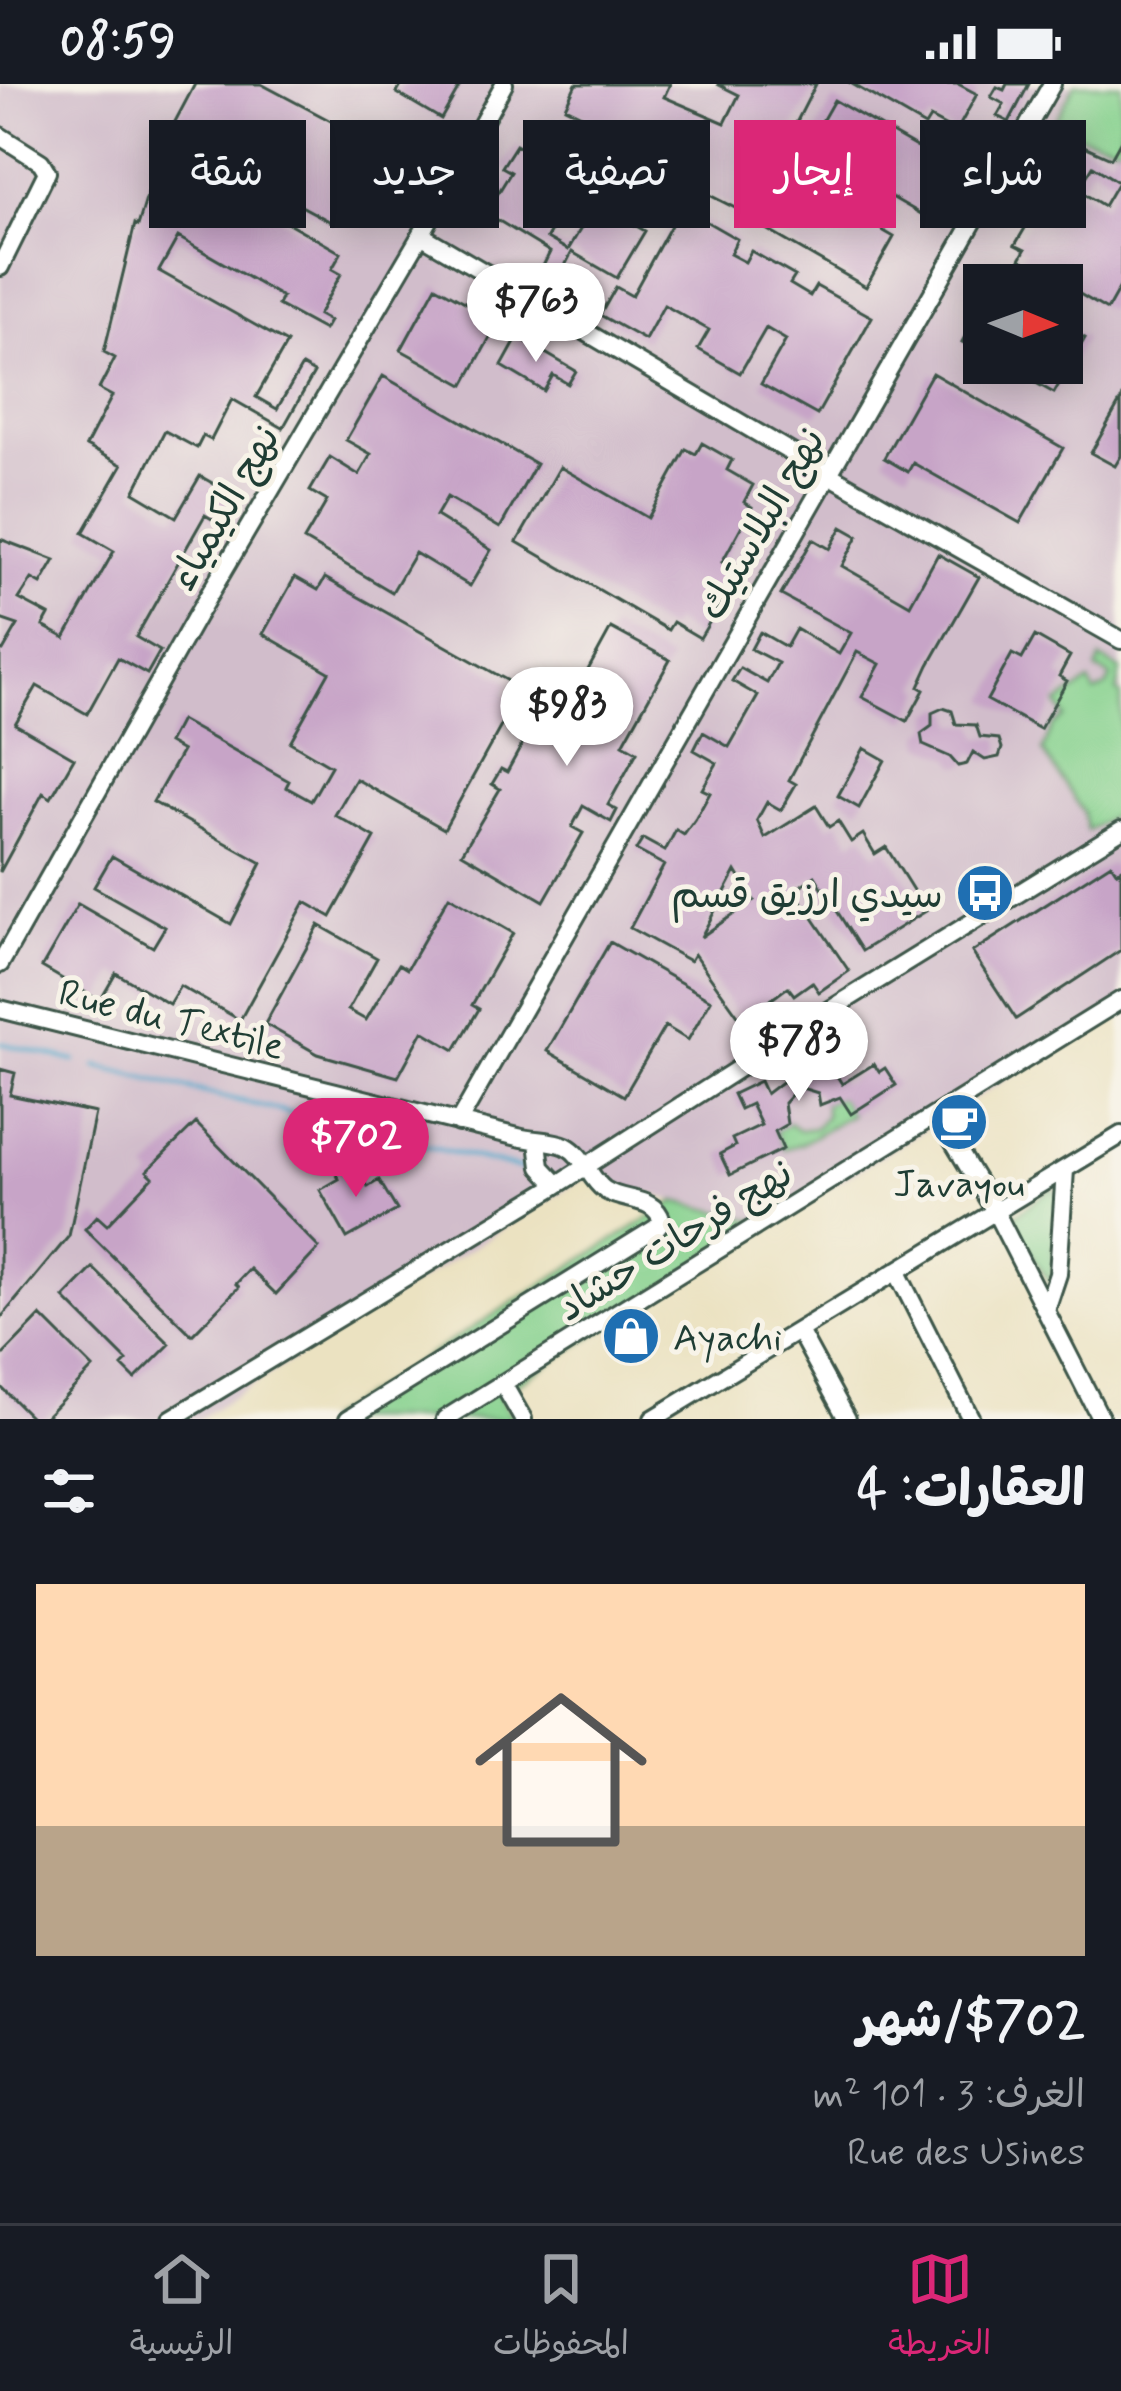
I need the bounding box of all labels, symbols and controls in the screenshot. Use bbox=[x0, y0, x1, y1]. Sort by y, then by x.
text: 08:59 bbox=[60, 13, 176, 72]
chip: شقة bbox=[149, 120, 306, 228]
chip: جديد bbox=[330, 120, 499, 228]
chip: تصفية bbox=[523, 120, 710, 228]
chip: إيجار bbox=[734, 120, 896, 228]
chip: شراء bbox=[920, 120, 1086, 228]
pin: $763 bbox=[465, 263, 607, 365]
north arrow bbox=[963, 264, 1083, 384]
map controls bbox=[963, 264, 1083, 384]
text: $763 bbox=[494, 276, 578, 327]
street label: نهج الكيمياء bbox=[158, 417, 294, 601]
street label: نهج البلاستيك bbox=[687, 419, 839, 630]
pin: $983 bbox=[496, 667, 638, 769]
text: $983 bbox=[527, 680, 607, 731]
bus stop icon: سيدي ارزيق قسم bbox=[954, 862, 1016, 924]
place label: سيدي ارزيق قسم bbox=[671, 871, 943, 923]
street label: Rue du Textile bbox=[53, 969, 289, 1074]
pin: $783 bbox=[728, 1002, 870, 1104]
text: $783 bbox=[757, 1015, 841, 1066]
cafe icon: Javayou bbox=[928, 1091, 990, 1153]
pin: $702 bbox=[285, 1098, 427, 1200]
text: $702 bbox=[310, 1111, 402, 1162]
street label: نهج فرحات حشاد bbox=[548, 1149, 803, 1335]
place label: Javayou bbox=[893, 1160, 1025, 1211]
shop icon: Ayachi bbox=[600, 1305, 662, 1367]
place label: Ayachi bbox=[673, 1314, 782, 1365]
icon: filters bbox=[36, 1458, 102, 1524]
text: العقارات: 4 bbox=[857, 1458, 1085, 1524]
icon: home bbox=[453, 1662, 669, 1878]
text: $702/شهر bbox=[857, 1989, 1085, 2055]
text: الغرف: 3 · 101 m² bbox=[813, 2071, 1085, 2122]
text: Rue des Usines bbox=[847, 2128, 1085, 2179]
tab: الرئيسية bbox=[130, 2246, 233, 2372]
tab: المحفوظات bbox=[493, 2246, 629, 2372]
tab: الخريطة bbox=[888, 2246, 991, 2372]

